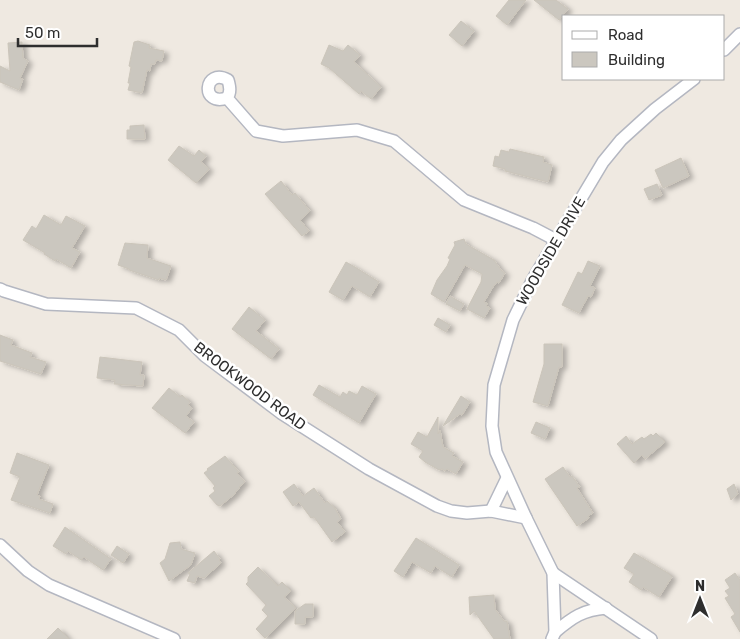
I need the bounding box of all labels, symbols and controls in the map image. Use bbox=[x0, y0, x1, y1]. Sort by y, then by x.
scale bar bbox=[18, 15, 96, 47]
legend bbox=[562, 15, 725, 80]
text: 50 m bbox=[25, 24, 60, 42]
text: Road bbox=[608, 26, 644, 44]
text: Building bbox=[608, 51, 665, 69]
street label: WOODSIDE DRIVE bbox=[513, 194, 589, 308]
street label: BROOKWOOD ROAD bbox=[190, 338, 310, 434]
north arrow bbox=[675, 574, 725, 624]
text: N bbox=[695, 578, 705, 595]

